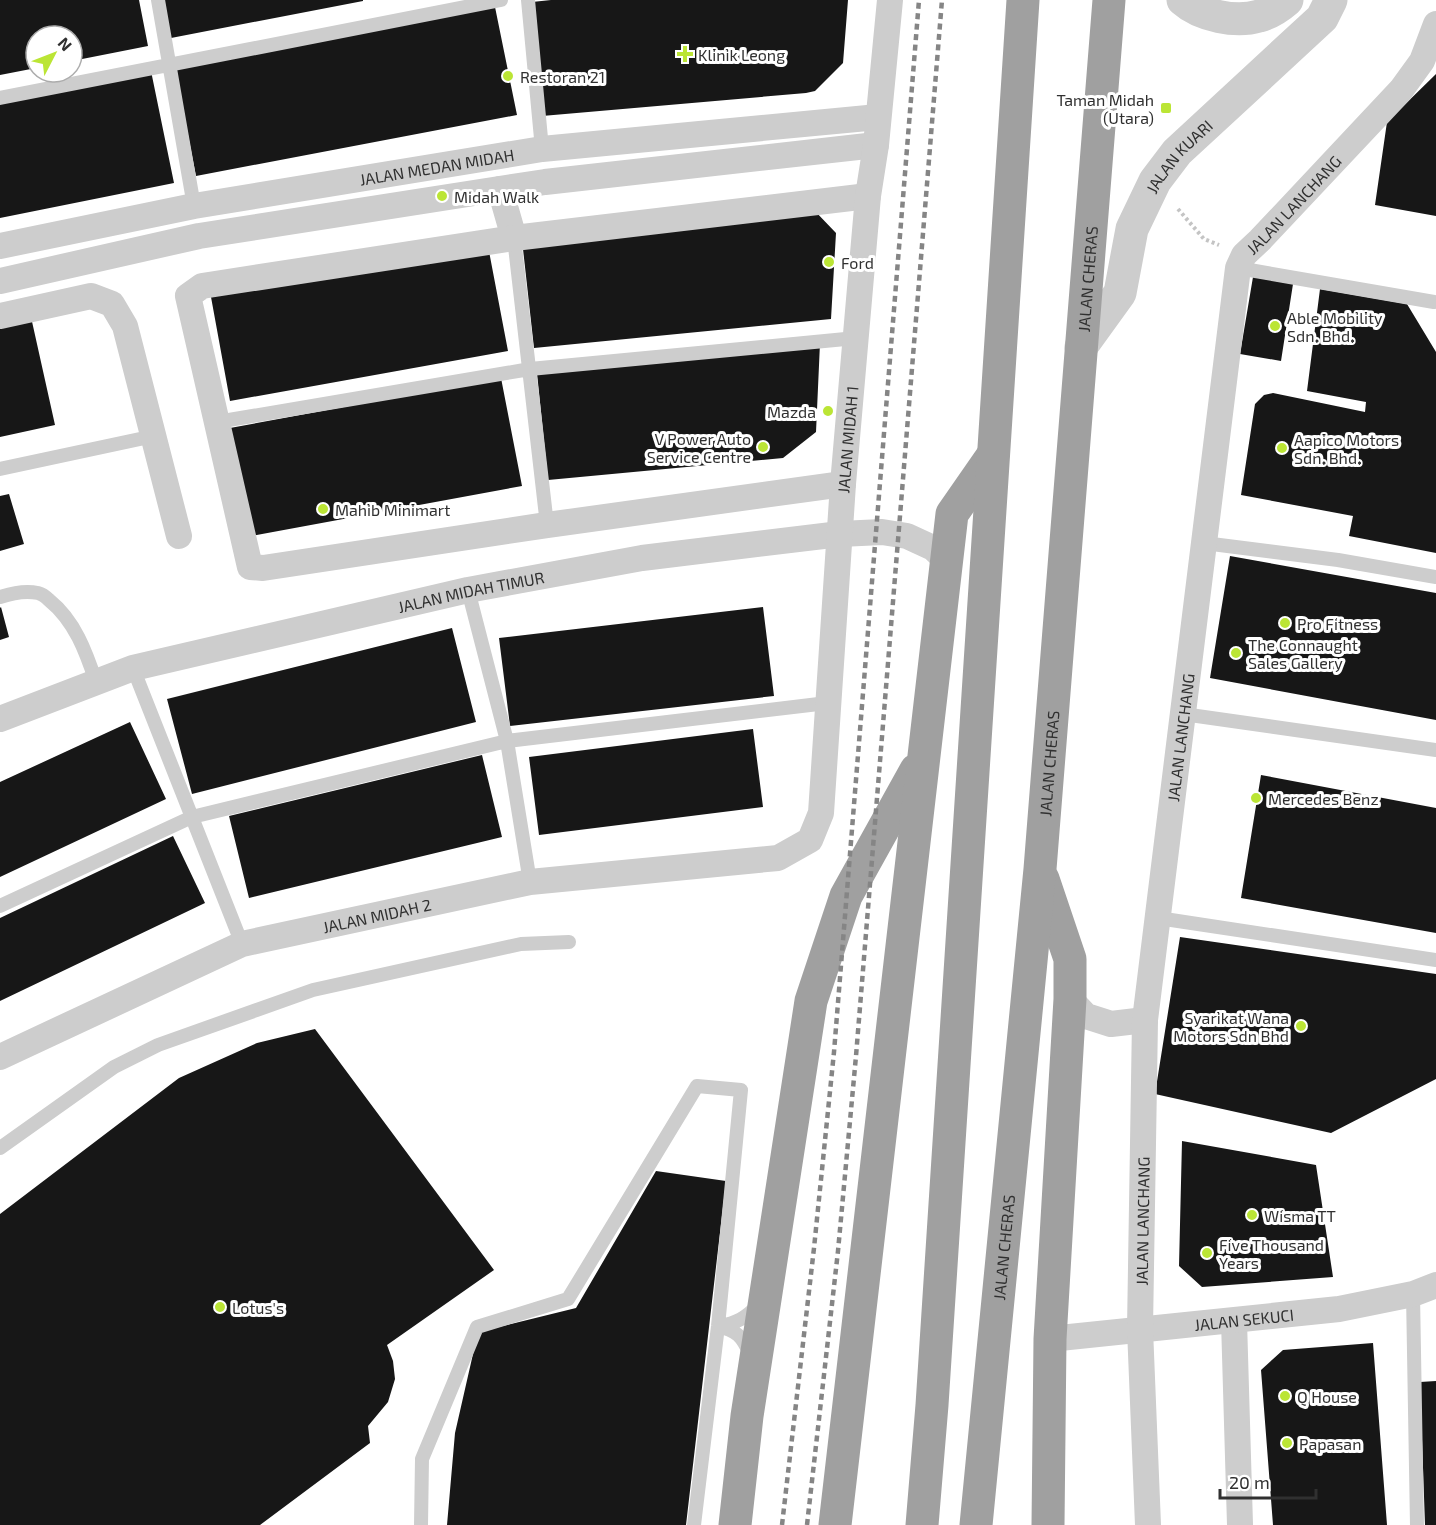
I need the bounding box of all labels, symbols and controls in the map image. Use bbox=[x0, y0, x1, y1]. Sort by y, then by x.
north arrow bbox=[24, 24, 84, 84]
text: N bbox=[55, 33, 76, 54]
marker: Klinik Leong bbox=[676, 45, 694, 63]
place label: Klinik Leong bbox=[698, 45, 785, 64]
place label: Restoran 21 bbox=[520, 67, 605, 86]
marker: Restoran 21 bbox=[501, 69, 515, 83]
place label: Taman Midah (Utara) bbox=[1057, 90, 1154, 127]
marker: Taman Midah (Utara) bbox=[1159, 101, 1173, 115]
street label: JALAN KUARI bbox=[1141, 115, 1216, 196]
street label: JALAN MEDAN MIDAH bbox=[358, 144, 515, 188]
street label: JALAN LANCHANG bbox=[1242, 151, 1345, 258]
place label: Midah Walk bbox=[454, 187, 539, 206]
marker: Midah Walk bbox=[435, 189, 449, 203]
street label: JALAN CHERAS bbox=[1073, 225, 1101, 333]
place label: Ford bbox=[841, 253, 874, 272]
marker: Ford bbox=[822, 255, 836, 269]
place label: Able Mobility Sdn. Bhd. bbox=[1287, 308, 1383, 345]
marker: Able Mobility Sdn. Bhd. bbox=[1268, 319, 1282, 333]
street label: JALAN MIDAH 1 bbox=[833, 385, 861, 494]
place label: Mazda bbox=[767, 402, 816, 421]
marker: Mazda bbox=[821, 404, 835, 418]
place label: V Power Auto Service Centre bbox=[647, 429, 751, 466]
place label: Aapico Motors Sdn. Bhd. bbox=[1294, 430, 1399, 467]
marker: V Power Auto Service Centre bbox=[756, 440, 770, 454]
marker: Aapico Motors Sdn. Bhd. bbox=[1275, 441, 1289, 455]
place label: Mahib Minimart bbox=[335, 500, 450, 519]
marker: Mahib Minimart bbox=[316, 502, 330, 516]
street label: JALAN MIDAH TIMUR bbox=[396, 567, 546, 616]
place label: Pro Fitness bbox=[1297, 614, 1378, 633]
marker: Pro Fitness bbox=[1278, 616, 1292, 630]
place label: The Connaught Sales Gallery bbox=[1248, 635, 1358, 672]
marker: The Connaught Sales Gallery bbox=[1229, 646, 1243, 660]
street label: JALAN LANCHANG bbox=[1163, 672, 1197, 803]
street label: JALAN CHERAS bbox=[1035, 710, 1062, 817]
place label: Mercedes Benz bbox=[1268, 789, 1379, 808]
marker: Mercedes Benz bbox=[1249, 791, 1263, 805]
street label: JALAN MIDAH 2 bbox=[321, 894, 433, 936]
place label: Syarikat Wana Motors Sdn Bhd bbox=[1173, 1008, 1289, 1045]
marker: Syarikat Wana Motors Sdn Bhd bbox=[1294, 1019, 1308, 1033]
street label: JALAN LANCHANG bbox=[1131, 1157, 1152, 1286]
street label: JALAN CHERAS bbox=[988, 1194, 1018, 1301]
place label: Wisma TT bbox=[1264, 1206, 1336, 1225]
marker: Wisma TT bbox=[1245, 1208, 1259, 1222]
place label: Five Thousand Years bbox=[1219, 1235, 1324, 1272]
marker: Five Thousand Years bbox=[1200, 1246, 1214, 1260]
place label: Lotus's bbox=[232, 1298, 284, 1317]
marker: Lotus's bbox=[213, 1300, 227, 1314]
street label: JALAN SEKUCI bbox=[1193, 1304, 1295, 1333]
place label: Q House bbox=[1297, 1387, 1357, 1407]
marker: Q House bbox=[1278, 1389, 1292, 1403]
place label: Papasan bbox=[1299, 1434, 1361, 1453]
marker: Papasan bbox=[1280, 1436, 1294, 1450]
scale bar bbox=[1220, 1462, 1316, 1500]
text: 20 m bbox=[1229, 1471, 1270, 1493]

